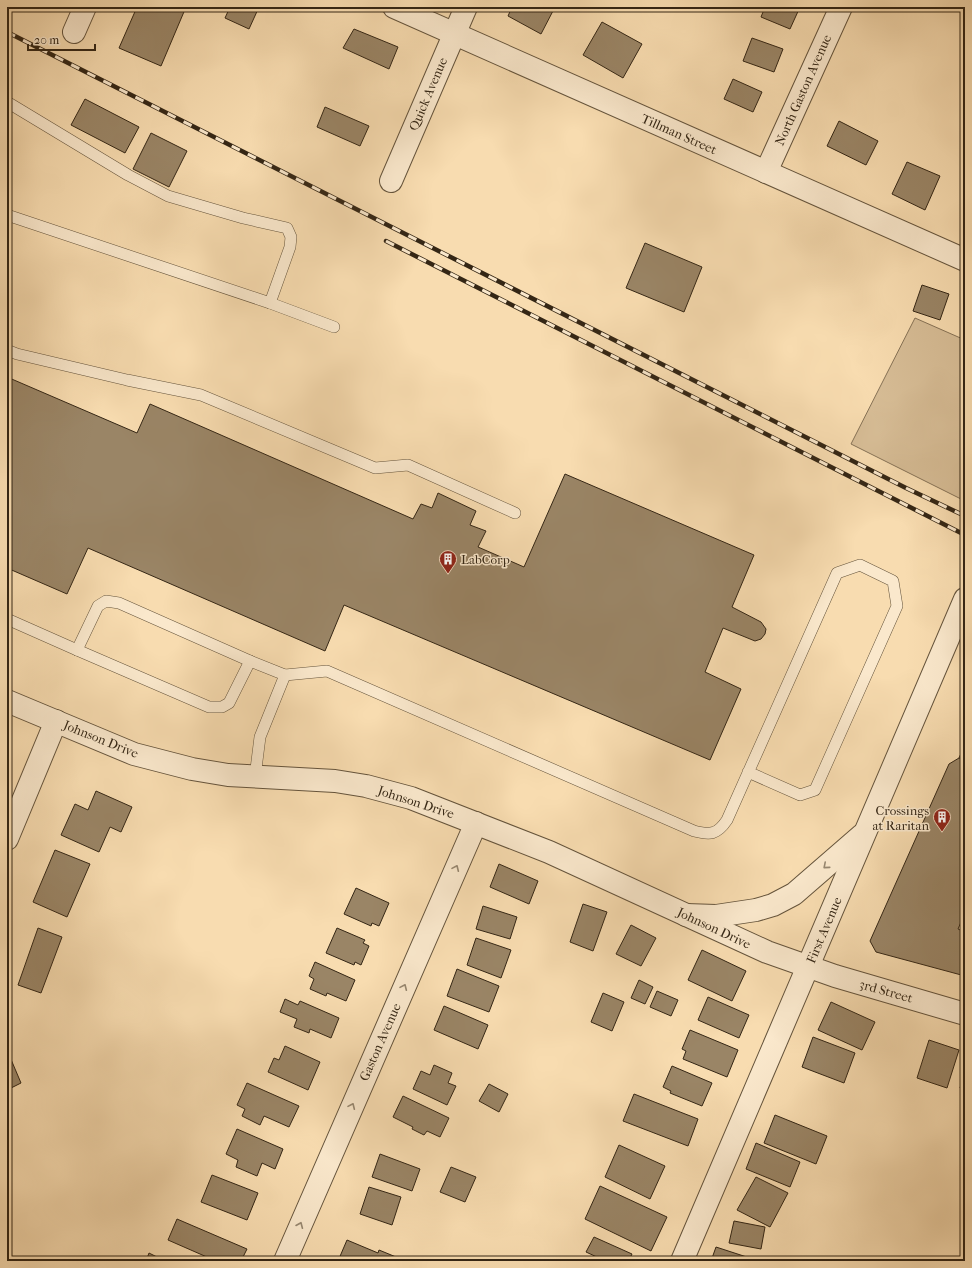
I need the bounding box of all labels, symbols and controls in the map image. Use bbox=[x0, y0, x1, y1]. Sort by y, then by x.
scale bar bbox=[28, 26, 95, 52]
street label: North Gaston Avenue bbox=[772, 32, 834, 148]
text: 20 m bbox=[34, 33, 59, 47]
street label: Quick Avenue bbox=[406, 55, 450, 133]
street label: Tillman Street bbox=[639, 111, 719, 157]
building icon: LabCorp bbox=[438, 549, 458, 574]
place label: LabCorp bbox=[461, 552, 510, 567]
street label: Johnson Drive bbox=[60, 717, 141, 761]
street label: Johnson Drive bbox=[375, 782, 457, 822]
place label: Crossings at Raritan bbox=[872, 803, 929, 833]
building icon: Crossings at Raritan bbox=[932, 807, 952, 832]
one-way arrow bbox=[823, 862, 831, 869]
one-way arrow bbox=[451, 864, 459, 872]
street label: First Avenue bbox=[803, 894, 845, 965]
street label: Johnson Drive bbox=[674, 904, 754, 952]
street label: 3rd Street bbox=[858, 976, 915, 1006]
one-way arrow bbox=[399, 984, 407, 991]
street label: Gaston Avenue bbox=[356, 1000, 404, 1083]
one-way arrow bbox=[347, 1103, 355, 1110]
one-way arrow bbox=[295, 1222, 303, 1230]

